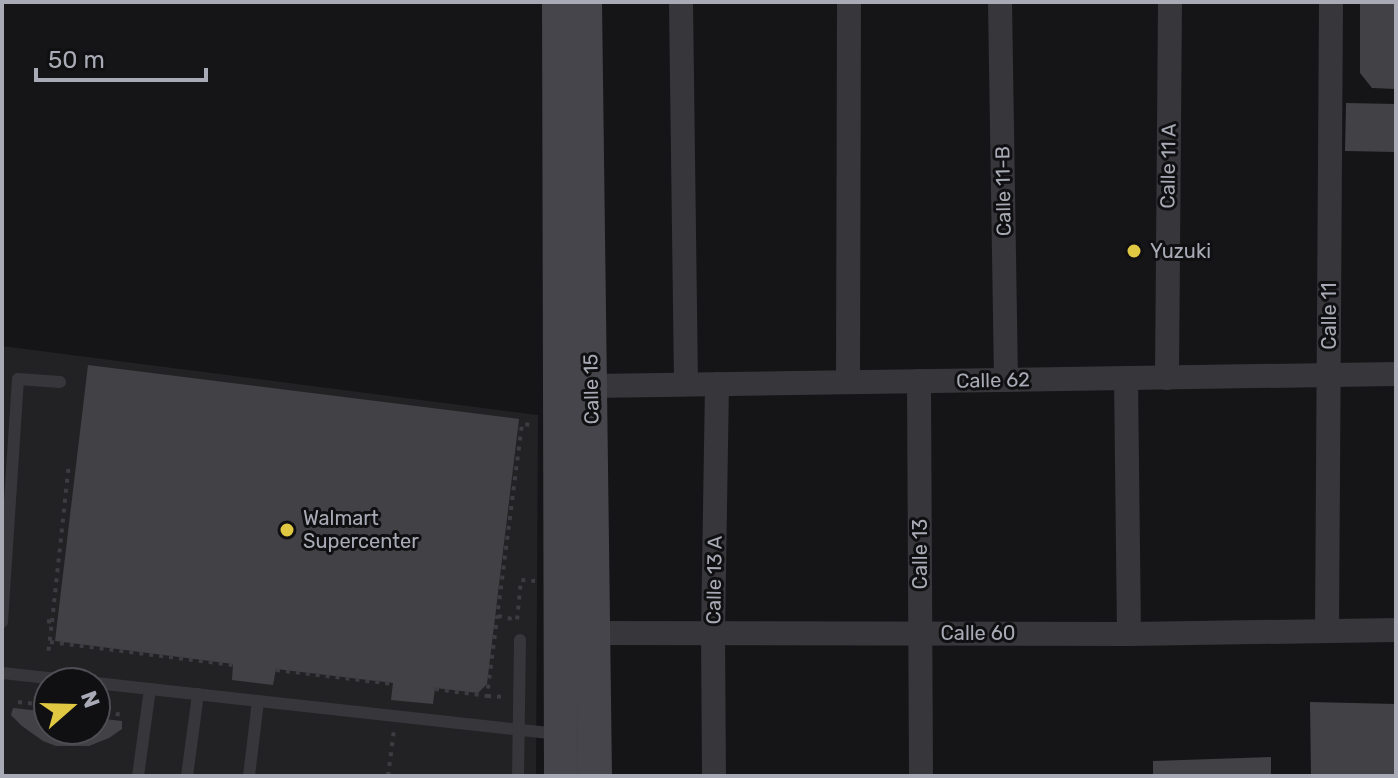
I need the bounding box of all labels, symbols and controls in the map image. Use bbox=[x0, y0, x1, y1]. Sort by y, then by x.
scale bar bbox=[36, 32, 206, 82]
text: 50 m bbox=[48, 46, 105, 74]
street label: Calle 11 A bbox=[1155, 123, 1181, 209]
street label: Calle 11-B bbox=[990, 146, 1016, 236]
place label: Yuzuki bbox=[1150, 239, 1211, 263]
marker: Yuzuki bbox=[1125, 242, 1143, 260]
street label: Calle 11 bbox=[1317, 282, 1341, 350]
street label: Calle 15 bbox=[578, 353, 604, 425]
street label: Calle 62 bbox=[956, 367, 1030, 393]
place label: Walmart Supercenter bbox=[303, 506, 419, 553]
street label: Calle 13 bbox=[908, 519, 932, 589]
marker: Walmart Supercenter bbox=[278, 521, 296, 539]
street label: Calle 13 A bbox=[701, 536, 727, 624]
street label: Calle 60 bbox=[941, 621, 1015, 645]
north arrow bbox=[32, 666, 112, 746]
text: N bbox=[75, 687, 106, 711]

